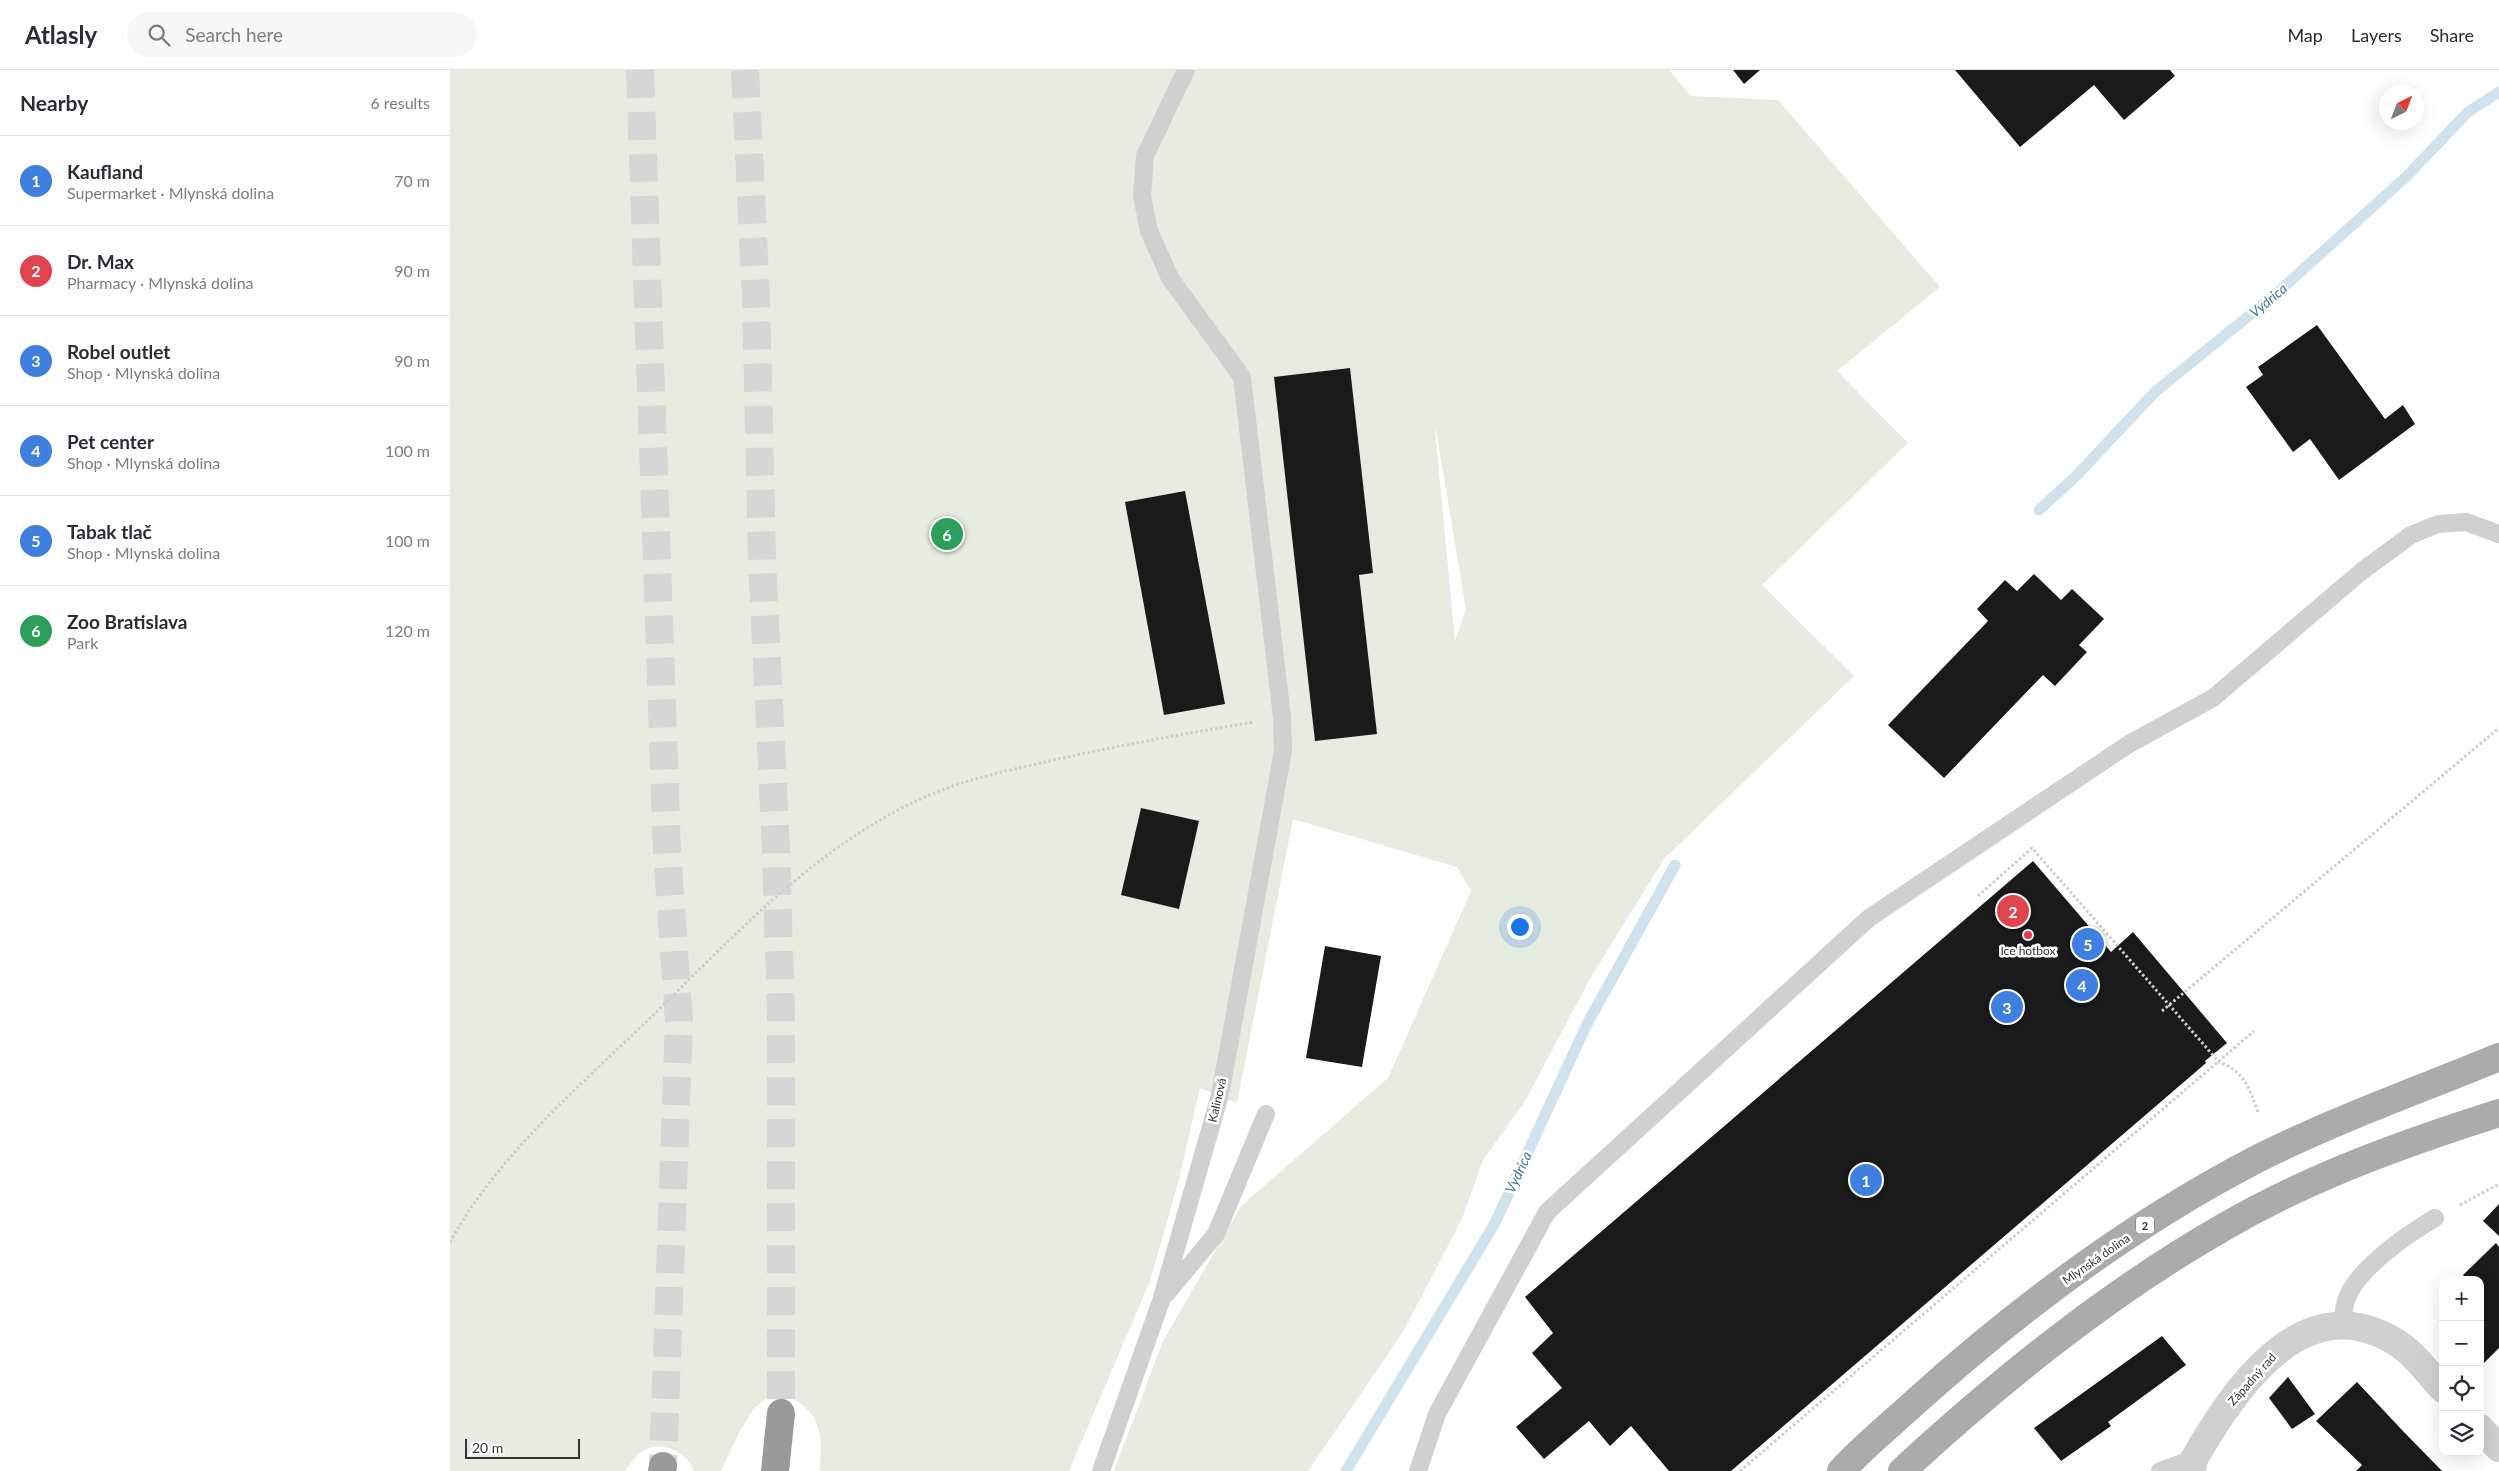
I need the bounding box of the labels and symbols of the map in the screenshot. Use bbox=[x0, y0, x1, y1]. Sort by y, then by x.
north arrow bbox=[2379, 85, 2424, 130]
water label: Vydrica bbox=[2246, 279, 2290, 321]
pin: 6 bbox=[931, 515, 963, 553]
pin: 2 bbox=[1997, 892, 2029, 930]
your location bbox=[1507, 914, 1533, 940]
pin: 5 bbox=[2072, 925, 2104, 963]
marker: Ice hotbox bbox=[2022, 929, 2034, 941]
place label: Ice hotbox bbox=[2000, 943, 2056, 958]
pin: 4 bbox=[2066, 966, 2098, 1004]
pin: 3 bbox=[1991, 988, 2023, 1026]
street label: Kalinová bbox=[1205, 1076, 1229, 1124]
water label: Vydrica bbox=[1501, 1149, 1535, 1195]
pin: 1 bbox=[1850, 1161, 1882, 1199]
road number: 2 bbox=[2136, 1216, 2154, 1234]
street label: Mlynská dolina bbox=[2059, 1230, 2133, 1288]
street label: Západný rad bbox=[2225, 1350, 2279, 1408]
scale bar bbox=[465, 1436, 580, 1459]

